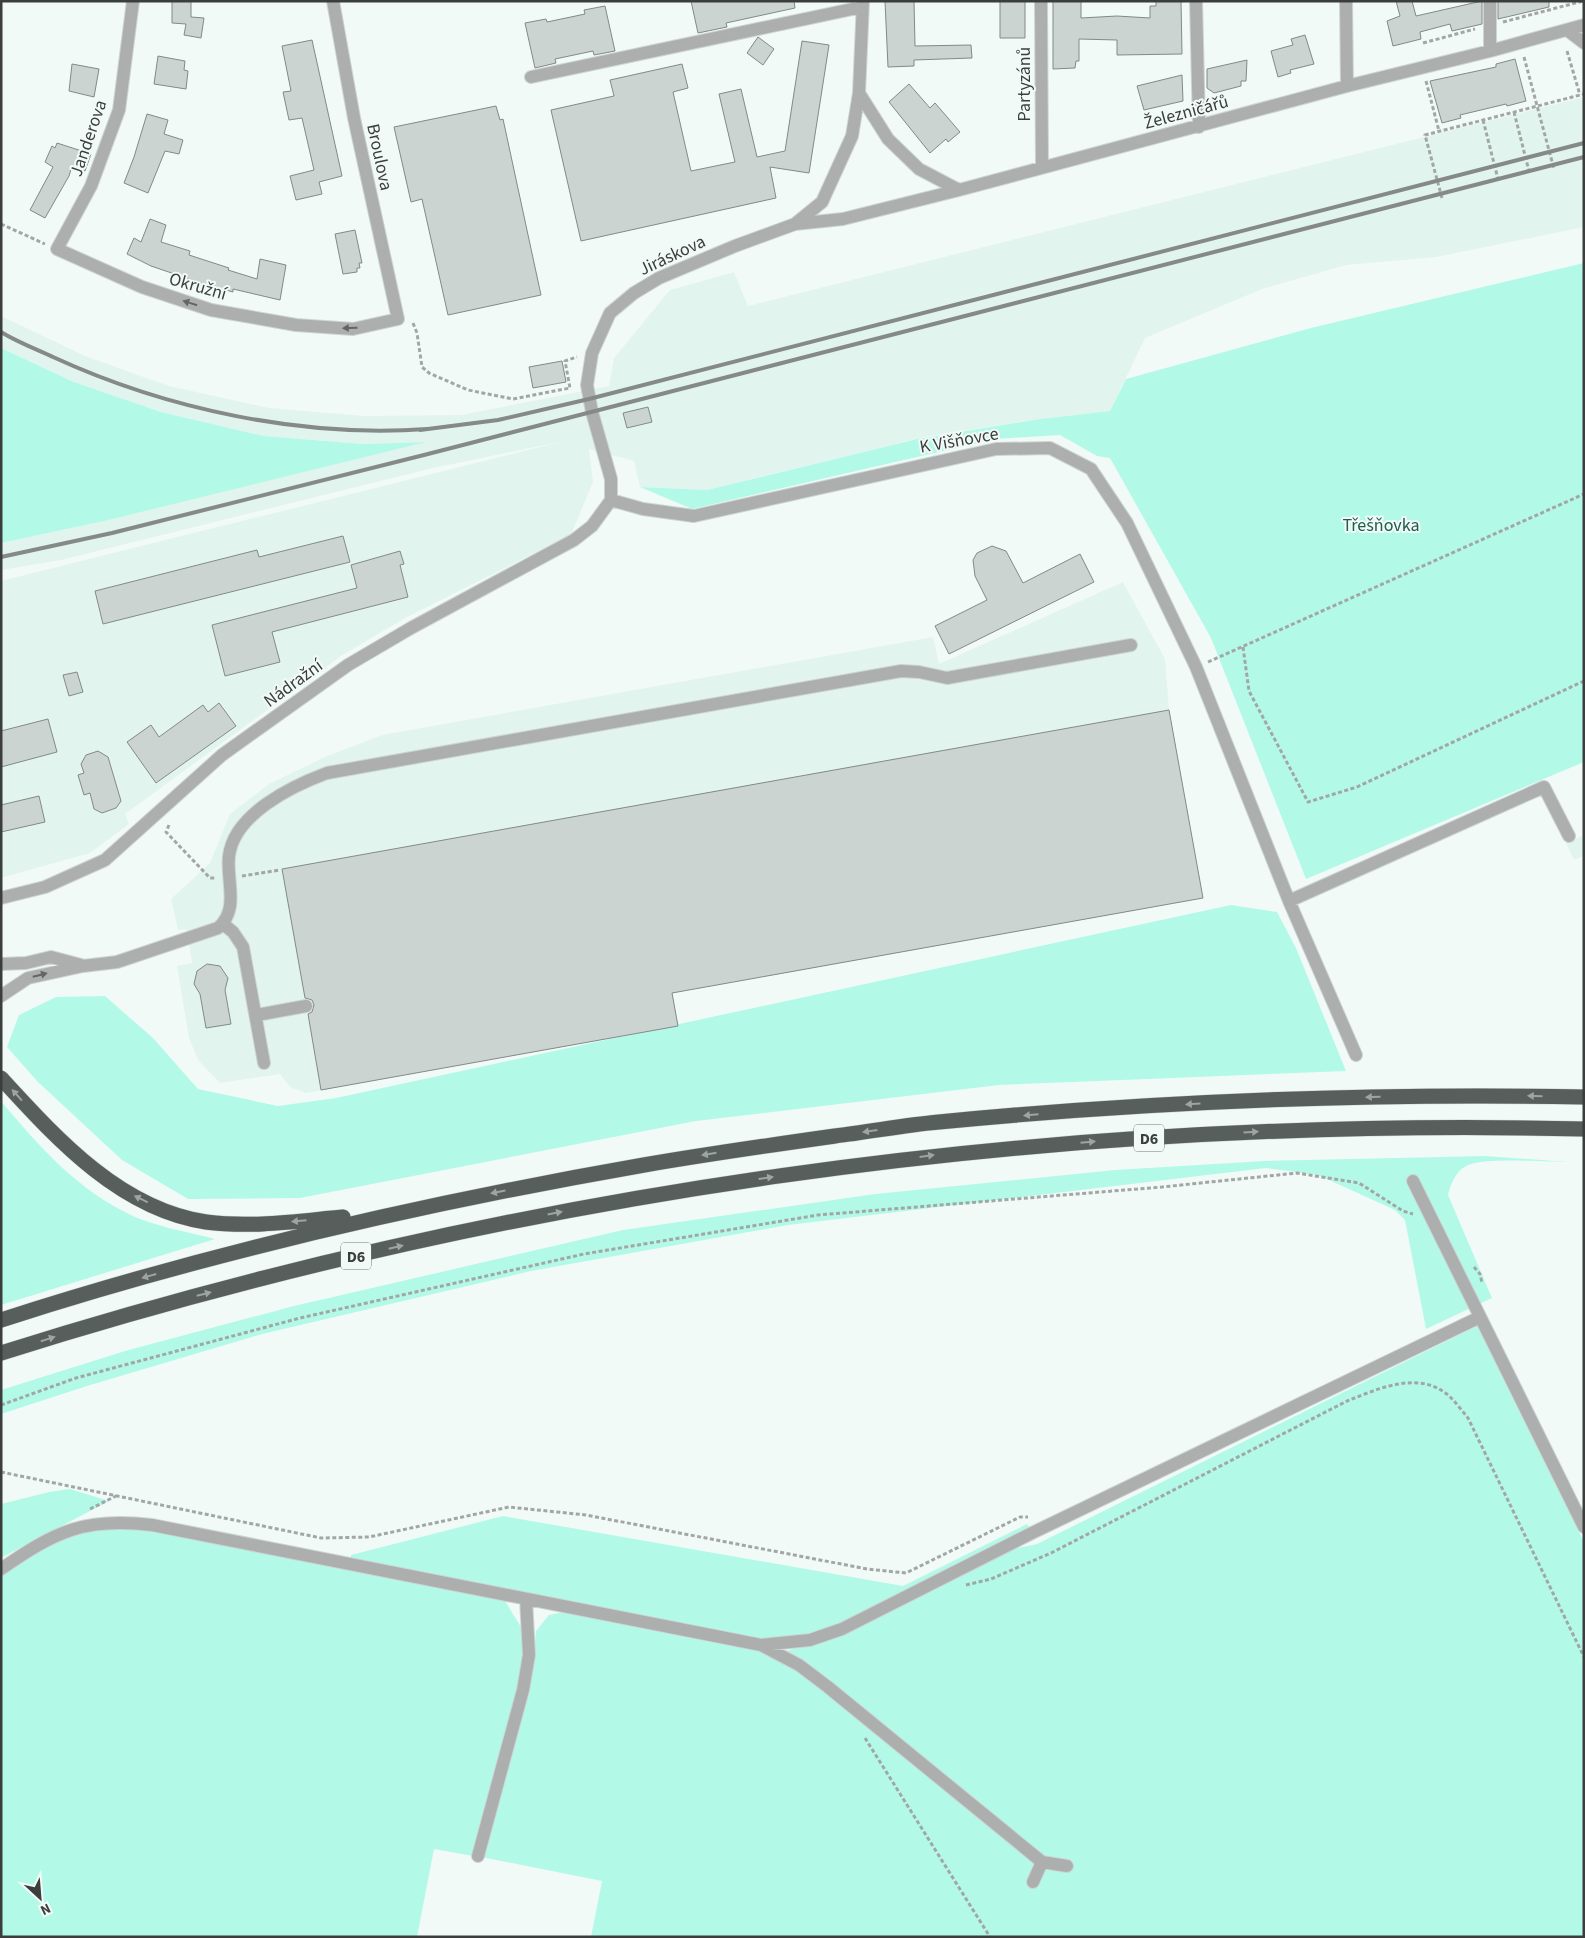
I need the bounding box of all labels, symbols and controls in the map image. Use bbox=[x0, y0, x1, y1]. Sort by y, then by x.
street label: Partyzánů bbox=[1012, 47, 1037, 121]
street label: Železničářů bbox=[1141, 89, 1231, 136]
street label: Janderova bbox=[64, 97, 113, 180]
street label: Broulova bbox=[360, 121, 399, 193]
street label: Jiráskova bbox=[635, 229, 710, 282]
street label: Okružní bbox=[166, 266, 230, 307]
one-way arrow bbox=[183, 298, 198, 306]
one-way arrow bbox=[342, 324, 358, 332]
street label: K Višňovce bbox=[918, 421, 1001, 460]
park label: Třešňovka bbox=[1342, 513, 1420, 538]
street label: Nádražní bbox=[259, 653, 328, 713]
one-way arrow bbox=[32, 971, 47, 979]
one-way arrow bbox=[11, 1090, 23, 1102]
one-way arrow bbox=[1527, 1092, 1543, 1100]
one-way arrow bbox=[1364, 1093, 1380, 1101]
one-way arrow bbox=[1184, 1100, 1200, 1108]
one-way arrow bbox=[1022, 1111, 1038, 1119]
road number: D6 bbox=[1134, 1124, 1164, 1152]
one-way arrow bbox=[862, 1128, 878, 1136]
one-way arrow bbox=[1243, 1128, 1259, 1136]
one-way arrow bbox=[1081, 1137, 1097, 1145]
one-way arrow bbox=[701, 1151, 717, 1159]
one-way arrow bbox=[919, 1152, 935, 1160]
one-way arrow bbox=[758, 1174, 774, 1182]
one-way arrow bbox=[489, 1189, 505, 1197]
one-way arrow bbox=[134, 1195, 148, 1203]
one-way arrow bbox=[547, 1209, 563, 1217]
one-way arrow bbox=[291, 1217, 307, 1225]
road number: D6 bbox=[341, 1242, 371, 1270]
one-way arrow bbox=[388, 1243, 403, 1251]
one-way arrow bbox=[141, 1272, 156, 1280]
one-way arrow bbox=[196, 1290, 211, 1298]
one-way arrow bbox=[40, 1334, 55, 1342]
north arrow bbox=[15, 1873, 65, 1923]
text: N bbox=[37, 1898, 54, 1920]

